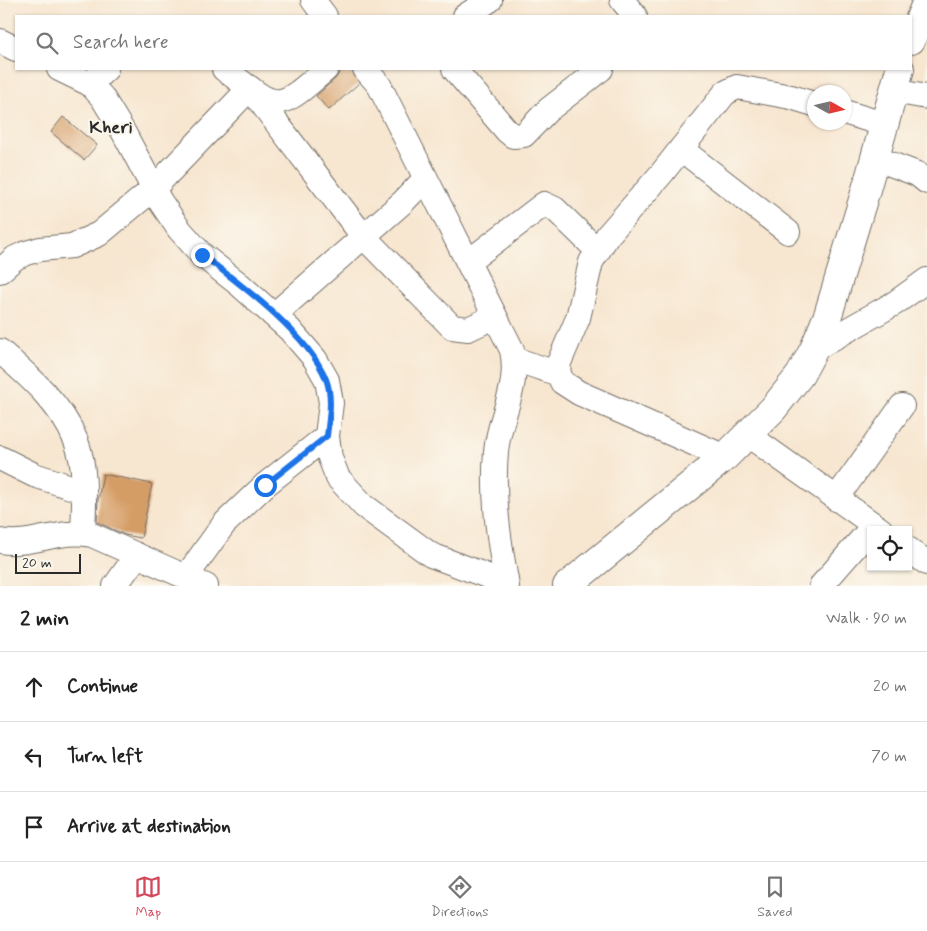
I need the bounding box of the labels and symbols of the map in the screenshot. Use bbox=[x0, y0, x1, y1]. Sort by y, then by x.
north arrow bbox=[807, 85, 852, 130]
district label: Kheri bbox=[89, 116, 133, 140]
route end bbox=[191, 244, 214, 267]
route start bbox=[254, 474, 277, 497]
scale bar bbox=[15, 551, 81, 574]

